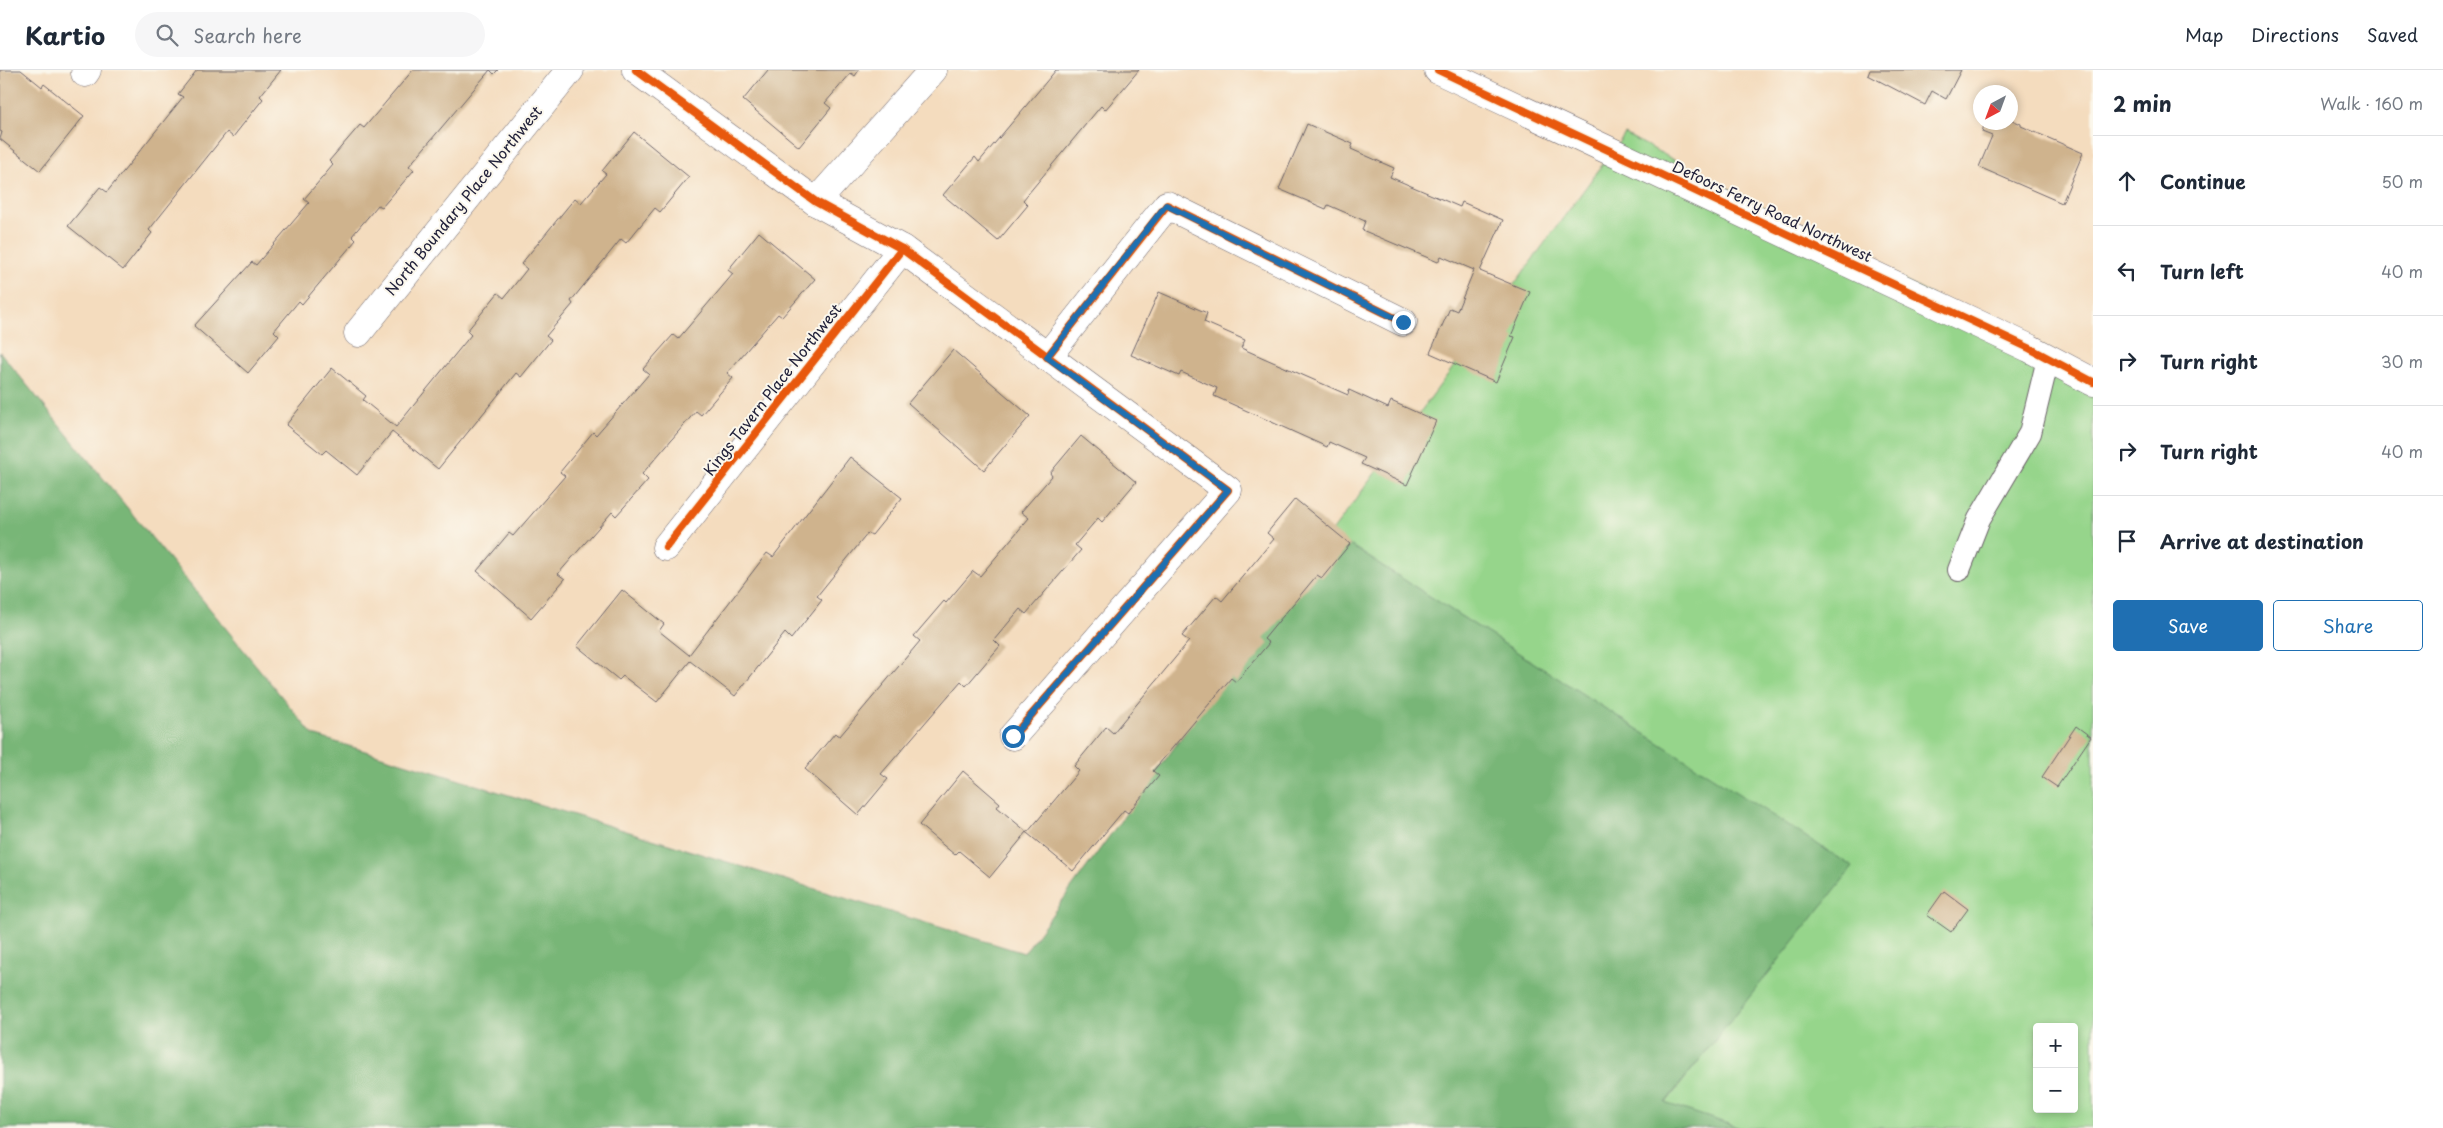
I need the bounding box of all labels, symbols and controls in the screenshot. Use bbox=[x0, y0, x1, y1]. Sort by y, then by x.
search box bbox=[135, 12, 485, 57]
text: Kartio bbox=[25, 17, 105, 53]
icon: search bbox=[153, 21, 181, 49]
text: Search here bbox=[193, 21, 302, 49]
text: Map bbox=[2185, 21, 2223, 48]
text: Directions bbox=[2251, 21, 2339, 48]
text: Saved bbox=[2367, 21, 2418, 48]
north arrow bbox=[1973, 85, 2018, 130]
text: 2 min bbox=[2113, 87, 2172, 119]
text: Walk · 160 m bbox=[2320, 91, 2423, 115]
street label: North Boundary Place Northwest bbox=[379, 100, 547, 300]
street label: Defoors Ferry Road Northwest bbox=[1669, 154, 1876, 267]
icon: ahead bbox=[2113, 167, 2141, 195]
text: Continue bbox=[2160, 167, 2246, 195]
text: 50 m bbox=[2382, 169, 2423, 193]
icon: left bbox=[2113, 257, 2141, 285]
text: Turn left bbox=[2160, 257, 2244, 285]
text: 40 m bbox=[2381, 259, 2423, 283]
street label: Kings Tavern Place Northwest bbox=[697, 298, 846, 480]
route end bbox=[1392, 311, 1415, 334]
icon: right bbox=[2113, 347, 2141, 375]
text: Turn right bbox=[2160, 347, 2258, 375]
text: 30 m bbox=[2381, 349, 2423, 373]
icon: right bbox=[2113, 437, 2141, 465]
text: Turn right bbox=[2160, 437, 2258, 465]
text: 40 m bbox=[2381, 439, 2423, 463]
icon: arrive bbox=[2113, 527, 2141, 555]
text: Arrive at destination bbox=[2160, 527, 2364, 555]
button: Save bbox=[2113, 600, 2263, 651]
button: Share bbox=[2273, 600, 2423, 651]
route start bbox=[1002, 725, 1025, 748]
map controls bbox=[2033, 1023, 2078, 1113]
button: + bbox=[2033, 1023, 2078, 1068]
button: − bbox=[2033, 1068, 2078, 1113]

